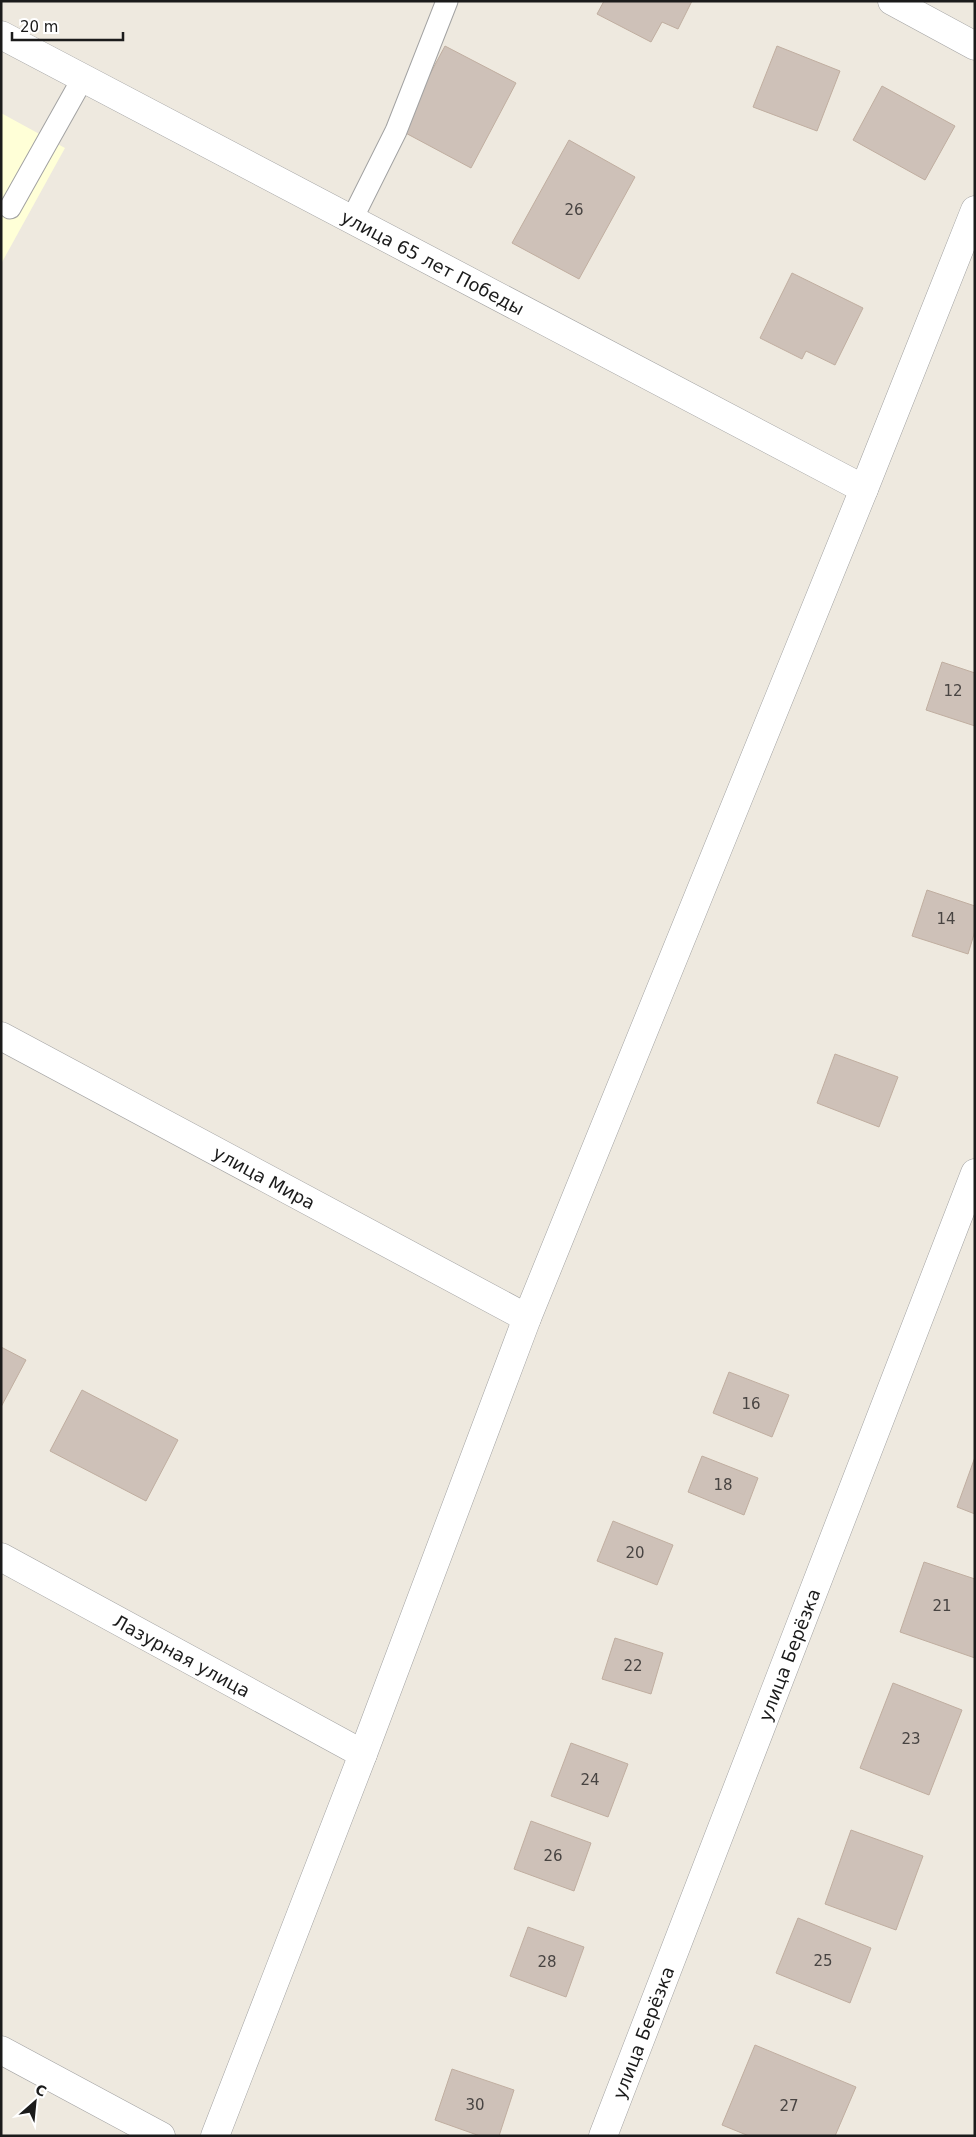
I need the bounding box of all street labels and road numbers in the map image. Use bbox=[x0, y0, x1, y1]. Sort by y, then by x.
street label: улица 65 лет Победы bbox=[338, 205, 528, 319]
street label: улица Мира bbox=[210, 1141, 319, 1213]
street label: улица Берёзка bbox=[754, 1585, 824, 1724]
street label: Лазурная улица bbox=[110, 1610, 254, 1701]
street label: улица Берёзка bbox=[608, 1963, 678, 2102]

